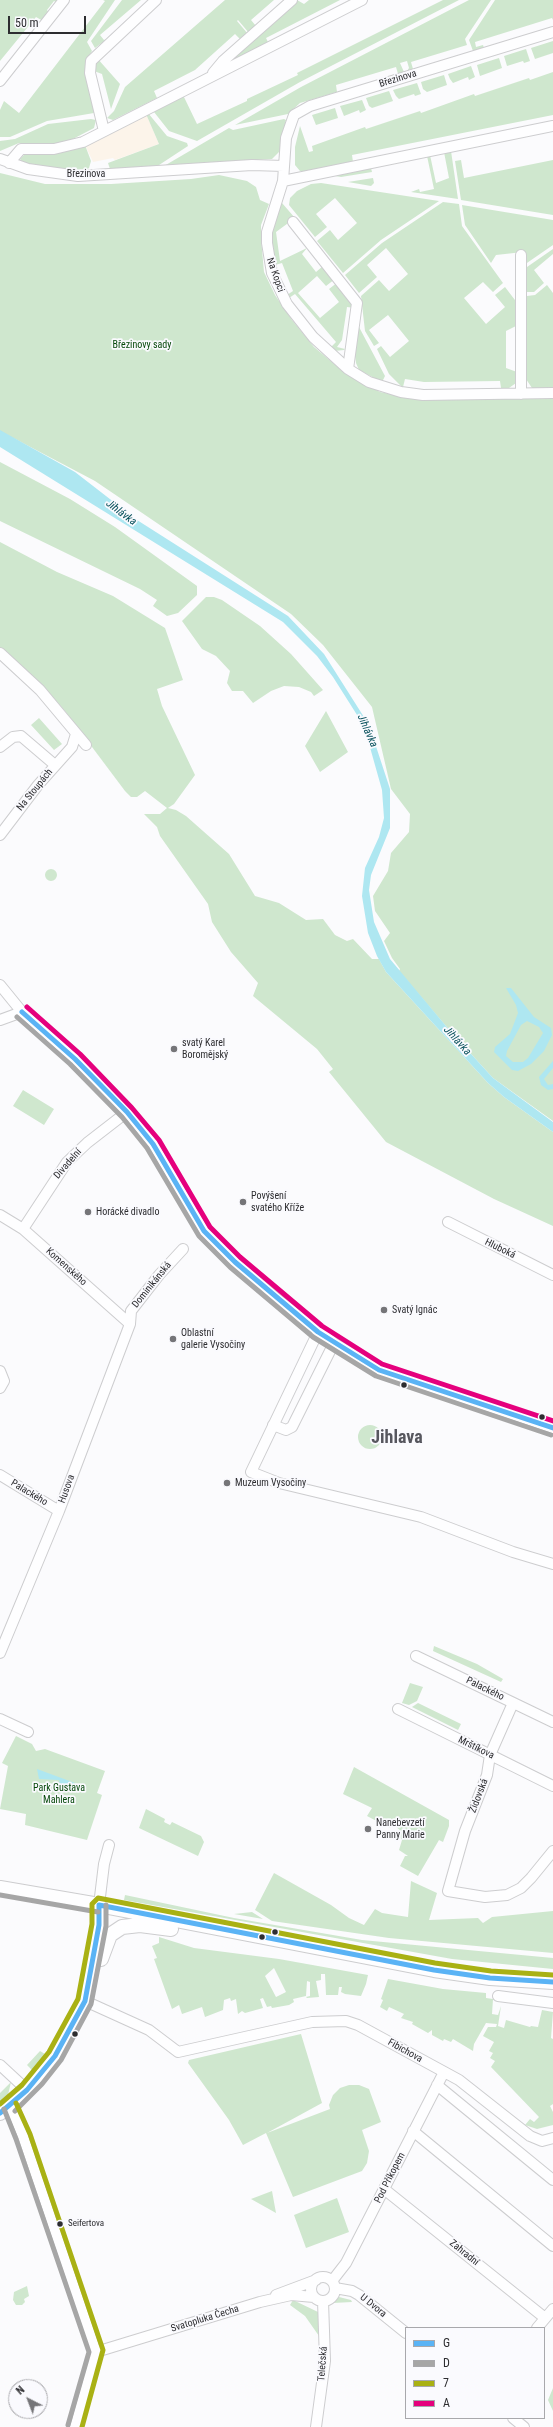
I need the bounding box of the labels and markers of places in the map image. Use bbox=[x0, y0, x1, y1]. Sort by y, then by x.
place label: svatý Karel Boromějský bbox=[182, 1037, 228, 1060]
marker: svatý Karel Boromějský bbox=[169, 1044, 179, 1054]
place label: Povýšení svatého Kříže bbox=[251, 1190, 304, 1214]
marker: Povýšení svatého Kříže bbox=[238, 1197, 248, 1207]
place label: Horácké divadlo bbox=[96, 1206, 159, 1218]
marker: Horácké divadlo bbox=[83, 1207, 93, 1217]
place label: Svatý Ignác bbox=[392, 1304, 437, 1316]
marker: Svatý Ignác bbox=[379, 1305, 389, 1315]
place label: Oblastní galerie Vysočiny bbox=[181, 1327, 245, 1350]
marker: Oblastní galerie Vysočiny bbox=[168, 1334, 178, 1344]
unlabelled marker bbox=[399, 1380, 409, 1390]
unlabelled marker bbox=[537, 1412, 547, 1422]
place label: Muzeum Vysočiny bbox=[235, 1477, 306, 1489]
marker: Muzeum Vysočiny bbox=[222, 1478, 232, 1488]
place label: Nanebevzetí Panny Marie bbox=[376, 1817, 425, 1840]
marker: Nanebevzetí Panny Marie bbox=[363, 1824, 373, 1834]
unlabelled marker bbox=[270, 1927, 280, 1937]
unlabelled marker bbox=[257, 1932, 267, 1942]
unlabelled marker bbox=[70, 2029, 80, 2039]
marker: Seifertova bbox=[55, 2219, 65, 2229]
place label: Seifertova bbox=[68, 2219, 104, 2229]

